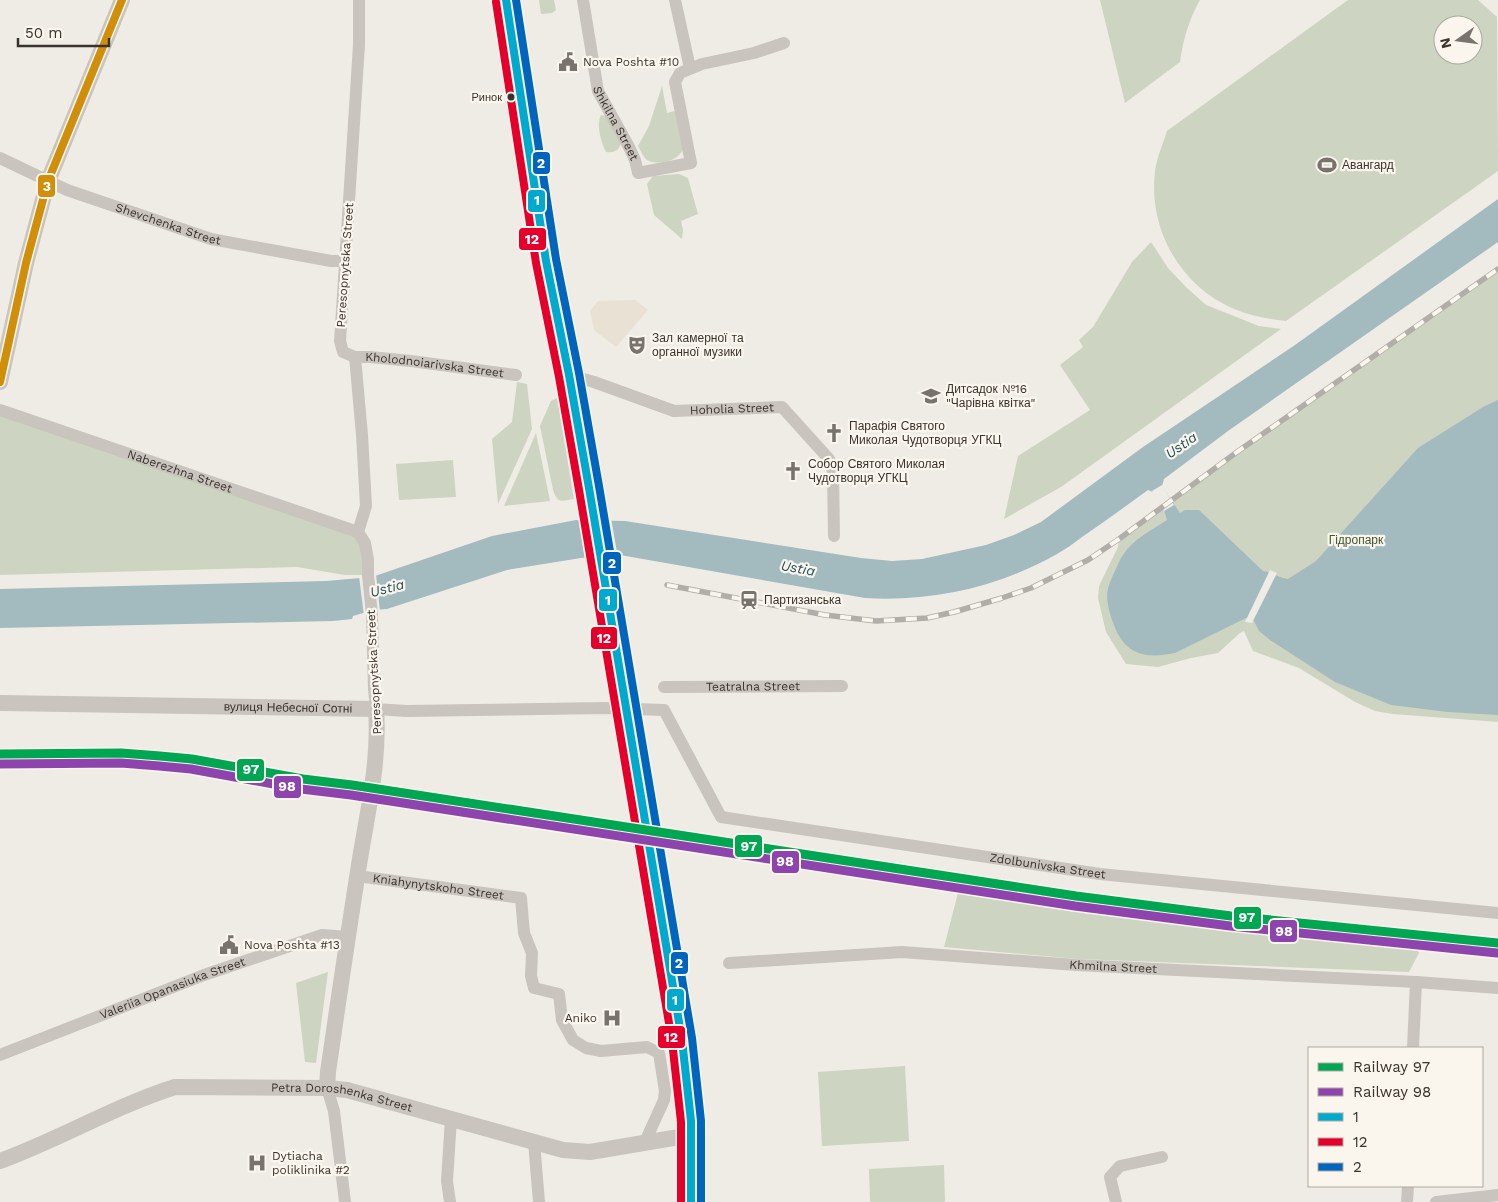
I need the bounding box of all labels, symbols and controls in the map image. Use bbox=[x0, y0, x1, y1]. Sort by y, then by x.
scale bar bbox=[18, 15, 109, 47]
north arrow bbox=[1433, 15, 1483, 65]
text: 50 m bbox=[25, 24, 62, 42]
text: N bbox=[1436, 36, 1454, 50]
public building icon: Nova Poshta #10 bbox=[557, 51, 579, 73]
place label: Nova Poshta #10 bbox=[583, 55, 679, 69]
street label: Shkilna Street bbox=[590, 85, 641, 163]
place label: Ринок bbox=[472, 91, 502, 104]
marker: Ринок bbox=[506, 92, 516, 102]
line badge: 2 bbox=[532, 151, 551, 175]
sports icon: Авангард bbox=[1316, 154, 1338, 176]
text: 2 bbox=[537, 155, 545, 171]
place label: Авангард bbox=[1342, 158, 1394, 172]
line badge: 3 bbox=[37, 174, 56, 198]
text: 3 bbox=[43, 178, 51, 194]
line badge: 1 bbox=[527, 189, 546, 213]
text: 1 bbox=[534, 192, 540, 208]
street label: Shevchenka Street bbox=[114, 200, 222, 248]
street label: Peresopnytska Street bbox=[334, 202, 356, 328]
line badge: 12 bbox=[518, 227, 547, 251]
text: 12 bbox=[525, 231, 539, 247]
place label: Зал камерної та органної музики bbox=[652, 331, 744, 359]
theatre icon: Зал камерної та органної музики bbox=[626, 334, 648, 356]
street label: Kholodnoiarivska Street bbox=[365, 350, 505, 380]
place label: Дитсадок №16 "Чарівна квітка" bbox=[946, 382, 1036, 410]
school or university icon: Дитсадок №16 "Чарівна квітка" bbox=[920, 385, 942, 407]
street label: Hoholia Street bbox=[690, 400, 774, 417]
place label: Парафія Святого Миколая Чудотворця УГКЦ bbox=[849, 419, 1001, 447]
church icon: Парафія Святого Миколая Чудотворця УГКЦ bbox=[823, 422, 845, 444]
water label: Ustia bbox=[1162, 428, 1200, 461]
street label: Naberezhna Street bbox=[126, 447, 234, 496]
place label: Собор Святого Миколая Чудотворця УГКЦ bbox=[808, 457, 945, 485]
church icon: Собор Святого Миколая Чудотворця УГКЦ bbox=[782, 460, 804, 482]
park label: Гідропарк bbox=[1329, 533, 1384, 547]
line badge: 2 bbox=[602, 551, 622, 575]
text: 2 bbox=[608, 555, 616, 571]
water label: Ustia bbox=[780, 557, 817, 579]
water label: Ustia bbox=[368, 576, 406, 600]
line badge: 1 bbox=[598, 588, 618, 612]
station icon: Партизанська bbox=[738, 589, 760, 611]
text: 1 bbox=[605, 592, 611, 608]
place label: Партизанська bbox=[764, 593, 841, 607]
street label: Peresopnytska Street bbox=[364, 609, 384, 735]
line badge: 12 bbox=[590, 626, 618, 650]
text: 12 bbox=[597, 630, 611, 646]
street label: Teatralna Street bbox=[706, 679, 800, 694]
street label: вулиця Небесної Сотні bbox=[224, 700, 352, 716]
line badge: 97 bbox=[236, 758, 265, 782]
text: 97 bbox=[243, 761, 260, 777]
line badge: 98 bbox=[273, 775, 302, 799]
text: 98 bbox=[278, 778, 296, 794]
line badge: 97 bbox=[734, 834, 763, 858]
text: 97 bbox=[741, 838, 758, 854]
line badge: 98 bbox=[771, 850, 800, 874]
street label: Zdolbunivska Street bbox=[989, 850, 1106, 882]
text: 98 bbox=[776, 853, 794, 869]
street label: Kniahynytskoho Street bbox=[372, 871, 505, 903]
line badge: 97 bbox=[1233, 906, 1262, 930]
text: 97 bbox=[1239, 909, 1256, 925]
line badge: 98 bbox=[1269, 919, 1298, 943]
text: 98 bbox=[1275, 923, 1293, 939]
public building icon: Nova Poshta #13 bbox=[218, 934, 240, 956]
place label: Nova Poshta #13 bbox=[244, 938, 340, 952]
line badge: 2 bbox=[670, 951, 689, 975]
street label: Valeriia Opanasiuka Street bbox=[98, 955, 247, 1022]
text: 2 bbox=[675, 955, 683, 971]
street label: Khmilna Street bbox=[1069, 958, 1157, 976]
line badge: 1 bbox=[666, 988, 685, 1012]
text: 1 bbox=[672, 992, 678, 1008]
hospital icon: Aniko bbox=[601, 1007, 623, 1029]
place label: Aniko bbox=[565, 1011, 597, 1025]
line badge: 12 bbox=[657, 1025, 686, 1049]
text: 12 bbox=[664, 1029, 678, 1045]
legend bbox=[1308, 1047, 1483, 1187]
text: Railway 97 bbox=[1353, 1058, 1430, 1076]
street label: Petra Doroshenka Street bbox=[271, 1081, 414, 1115]
text: Railway 98 bbox=[1353, 1083, 1431, 1101]
text: 1 bbox=[1353, 1108, 1359, 1126]
text: 12 bbox=[1353, 1133, 1368, 1151]
place label: Dytiacha poliklinika #2 bbox=[272, 1149, 350, 1177]
hospital icon: Dytiacha poliklinika #2 bbox=[246, 1152, 268, 1174]
text: 2 bbox=[1353, 1158, 1362, 1176]

